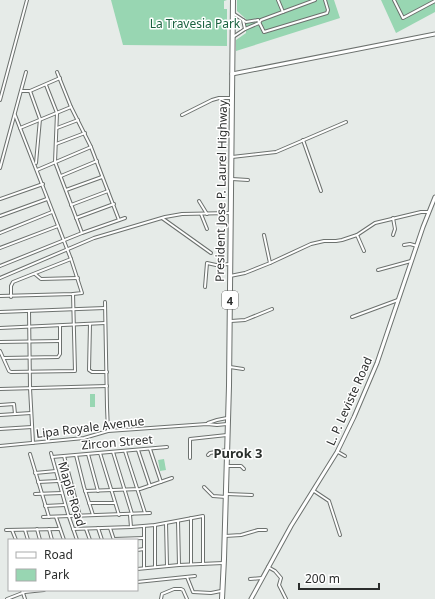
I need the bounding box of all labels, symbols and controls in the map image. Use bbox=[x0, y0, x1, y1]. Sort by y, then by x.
park label: La Travesia Park bbox=[150, 15, 241, 32]
street label: President Jose P. Laurel Highway bbox=[211, 99, 231, 282]
road number: 4 bbox=[222, 291, 238, 309]
street label: L. P. Leviste Road bbox=[322, 354, 376, 448]
street label: Lipa Royale Avenue bbox=[35, 412, 145, 442]
street label: Zircon Street bbox=[81, 430, 154, 454]
district label: Purok 3 bbox=[213, 444, 263, 462]
street label: Maple Road bbox=[54, 460, 90, 528]
legend bbox=[8, 539, 138, 591]
text: Road bbox=[44, 546, 73, 563]
scale bar bbox=[299, 565, 379, 591]
text: Park bbox=[44, 566, 70, 583]
text: 200 m bbox=[305, 570, 340, 587]

